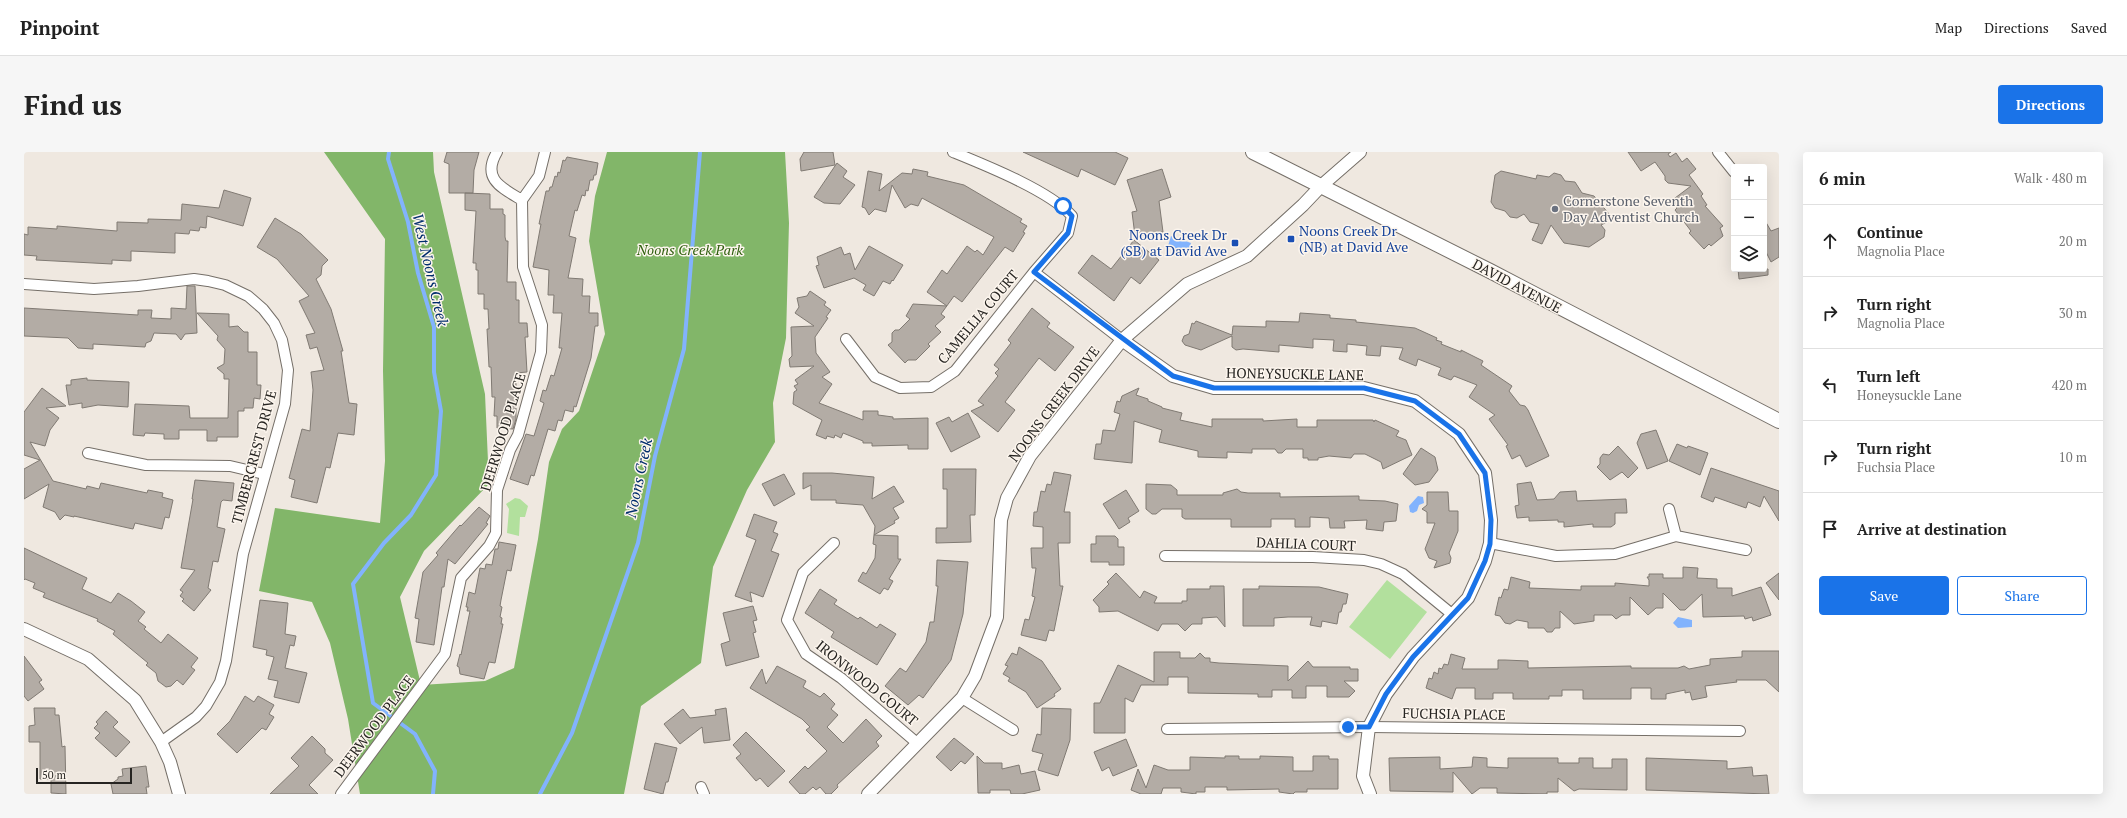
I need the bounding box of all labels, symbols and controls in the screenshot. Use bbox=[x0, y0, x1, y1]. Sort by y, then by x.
text: Pinpoint bbox=[20, 15, 100, 40]
text: Map bbox=[1935, 18, 1962, 37]
text: Directions bbox=[1984, 18, 2049, 37]
text: Saved bbox=[2071, 18, 2107, 37]
button: Directions bbox=[1998, 85, 2103, 124]
text: Find us bbox=[24, 86, 122, 123]
map controls bbox=[1731, 164, 1767, 272]
button: + bbox=[1731, 164, 1767, 200]
text: 6 min bbox=[1819, 167, 1866, 190]
text: Walk · 480 m bbox=[2014, 169, 2087, 187]
place label: Cornerstone Seventh Day Adventist Church bbox=[1563, 191, 1699, 226]
route start bbox=[1054, 197, 1072, 215]
button: − bbox=[1731, 200, 1767, 236]
marker: Cornerstone Seventh Day Adventist Church bbox=[1550, 204, 1560, 214]
water label: West Noons Creek bbox=[408, 211, 454, 329]
place label: Noons Creek Dr (NB) at David Ave bbox=[1299, 221, 1408, 256]
text: Continue bbox=[1857, 222, 1923, 242]
place label: Noons Creek Dr (SB) at David Ave bbox=[1121, 225, 1228, 260]
icon: ahead bbox=[1819, 230, 1841, 252]
text: 20 m bbox=[2059, 232, 2087, 250]
marker: Noons Creek Dr (NB) at David Ave bbox=[1286, 234, 1296, 244]
button: layers bbox=[1731, 236, 1767, 272]
marker: Noons Creek Dr (SB) at David Ave bbox=[1230, 238, 1240, 248]
park label: Noons Creek Park bbox=[636, 240, 743, 259]
text: Magnolia Place bbox=[1857, 242, 1945, 260]
street label: DAVID AVENUE bbox=[1469, 254, 1565, 317]
street label: CAMELLIA COURT bbox=[933, 266, 1023, 368]
text: Turn right bbox=[1857, 294, 1932, 314]
icon: right bbox=[1819, 302, 1841, 324]
text: 30 m bbox=[2059, 304, 2087, 322]
text: Magnolia Place bbox=[1857, 314, 1945, 332]
street label: NOONS CREEK DRIVE bbox=[1004, 342, 1103, 465]
street label: HONEYSUCKLE LANE bbox=[1226, 363, 1364, 384]
text: Turn left bbox=[1857, 366, 1921, 386]
street label: DEERWOOD PLACE bbox=[475, 370, 530, 493]
icon: left bbox=[1819, 374, 1841, 396]
text: 420 m bbox=[2052, 376, 2087, 394]
text: Honeysuckle Lane bbox=[1857, 386, 1962, 404]
street label: TIMBERCREST DRIVE bbox=[226, 388, 281, 526]
water label: Noons Creek bbox=[620, 436, 656, 520]
text: Turn right bbox=[1857, 438, 1932, 458]
icon: right bbox=[1819, 446, 1841, 468]
text: 10 m bbox=[2059, 448, 2087, 466]
text: Fuchsia Place bbox=[1857, 458, 1935, 476]
icon: arrive bbox=[1819, 518, 1841, 540]
text: Arrive at destination bbox=[1857, 519, 2007, 539]
street label: DAHLIA COURT bbox=[1256, 532, 1356, 555]
button: Save bbox=[1819, 576, 1949, 615]
button: Share bbox=[1957, 576, 2087, 615]
street label: IRONWOOD COURT bbox=[812, 636, 923, 730]
street label: DEERWOOD PLACE bbox=[329, 671, 418, 781]
street label: FUCHSIA PLACE bbox=[1402, 703, 1506, 724]
route end bbox=[1339, 718, 1357, 736]
scale bar bbox=[36, 766, 132, 785]
text: 50 m bbox=[42, 768, 66, 782]

